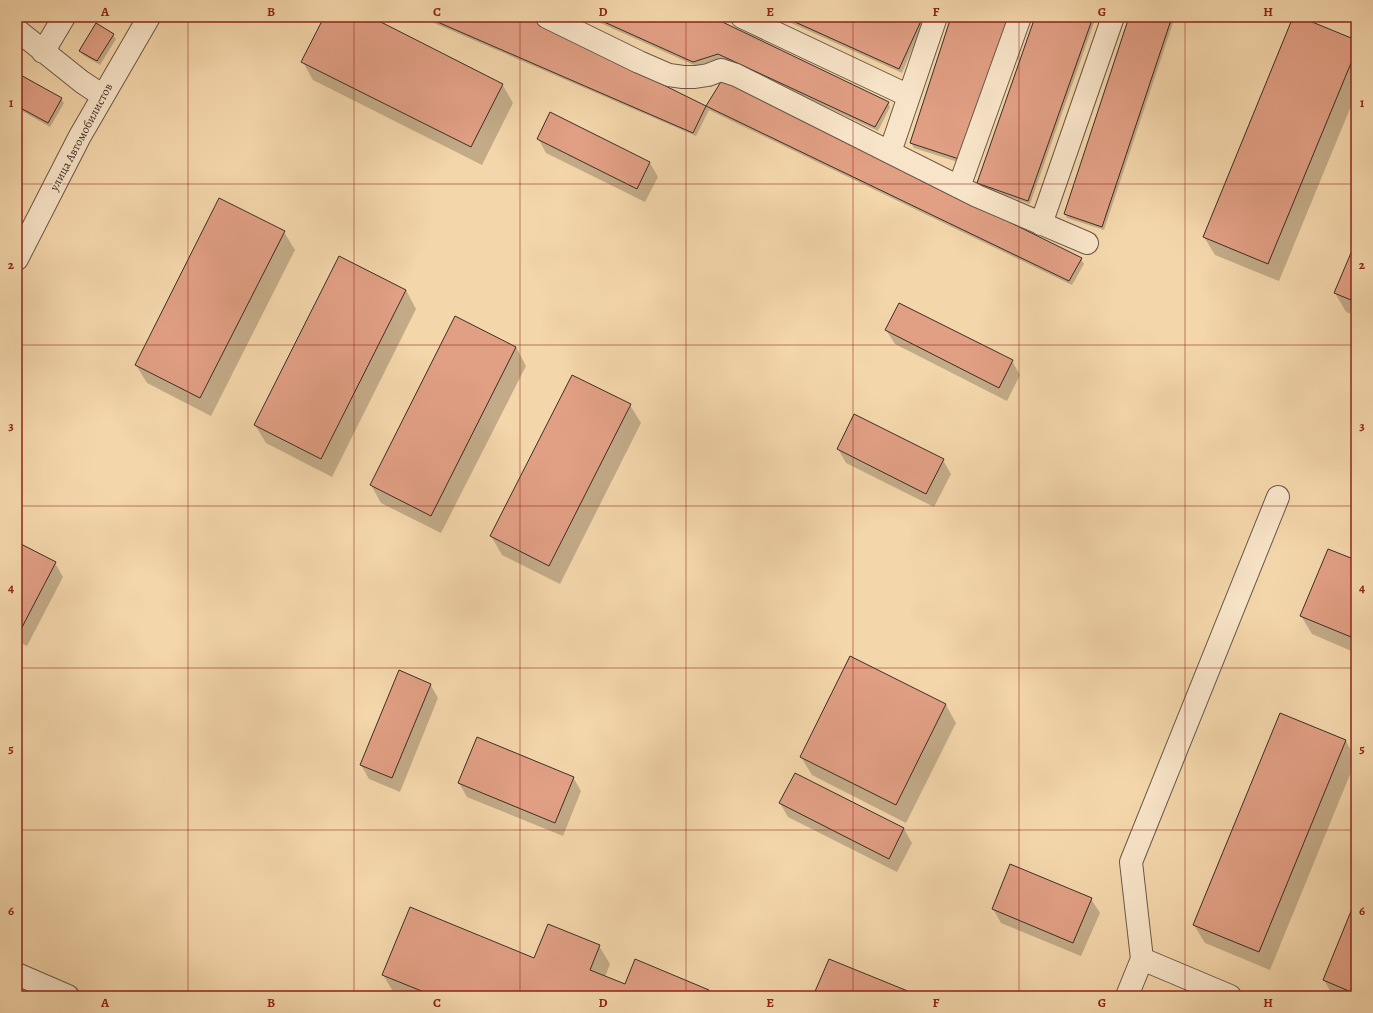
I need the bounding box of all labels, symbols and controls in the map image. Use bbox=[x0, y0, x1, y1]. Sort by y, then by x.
text: A bbox=[100, 3, 110, 20]
text: B bbox=[267, 3, 275, 20]
text: C bbox=[433, 3, 441, 20]
text: D bbox=[598, 3, 608, 20]
text: E bbox=[766, 3, 774, 20]
text: F bbox=[933, 3, 940, 20]
text: G bbox=[1098, 3, 1106, 20]
text: H bbox=[1263, 3, 1273, 20]
street label: улица Автомобилистов bbox=[45, 80, 116, 194]
text: 1 bbox=[9, 94, 14, 111]
text: 1 bbox=[1360, 94, 1365, 111]
text: 2 bbox=[8, 256, 15, 273]
text: 2 bbox=[1359, 256, 1366, 273]
text: 3 bbox=[8, 417, 14, 434]
text: 3 bbox=[1359, 417, 1365, 434]
text: 4 bbox=[8, 579, 14, 596]
text: 4 bbox=[1359, 579, 1365, 596]
text: 5 bbox=[8, 740, 14, 757]
text: 5 bbox=[1359, 740, 1365, 757]
text: 6 bbox=[8, 902, 14, 919]
text: 6 bbox=[1359, 902, 1365, 919]
text: A bbox=[100, 994, 110, 1011]
text: B bbox=[267, 994, 275, 1011]
text: C bbox=[433, 994, 441, 1011]
text: D bbox=[598, 994, 608, 1011]
text: E bbox=[766, 994, 774, 1011]
text: F bbox=[933, 994, 940, 1011]
text: G bbox=[1098, 994, 1106, 1011]
text: H bbox=[1263, 994, 1273, 1011]

